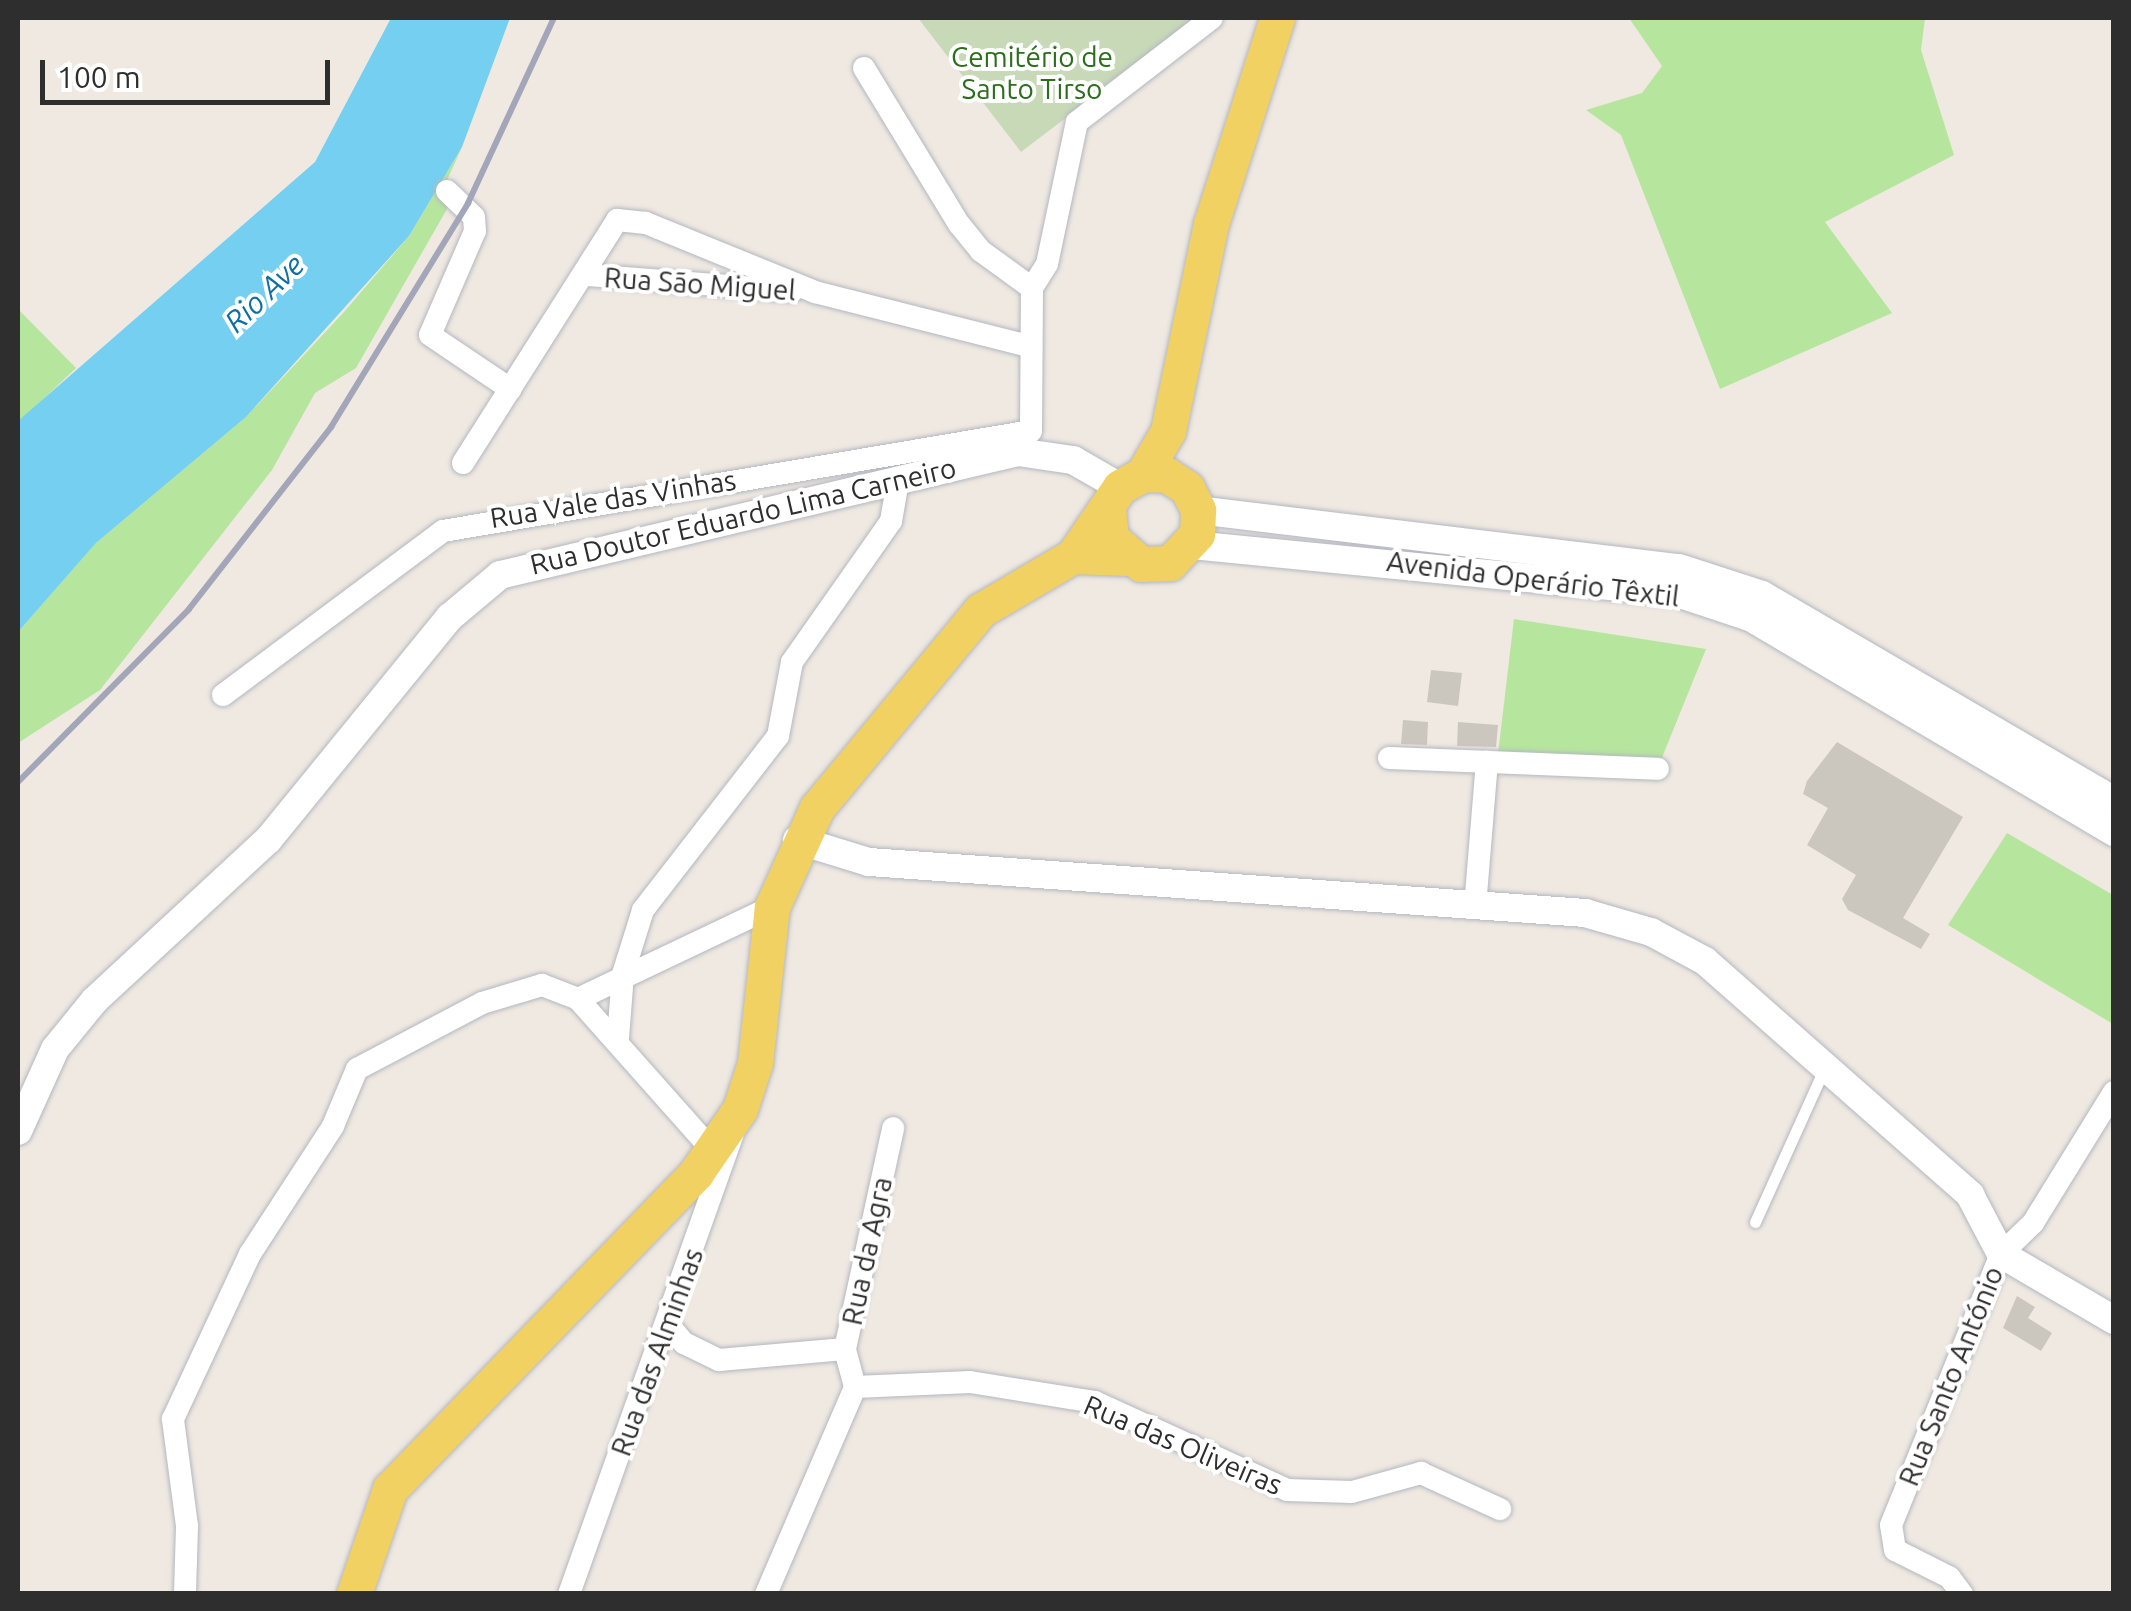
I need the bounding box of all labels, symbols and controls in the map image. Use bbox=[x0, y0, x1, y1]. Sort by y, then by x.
scale bar bbox=[45, 40, 335, 102]
park label: Cemitério de Santo Tirso bbox=[951, 40, 1113, 106]
text: 100 m bbox=[57, 60, 141, 94]
water label: Rio Ave bbox=[217, 246, 311, 340]
street label: Rua São Miguel bbox=[603, 261, 797, 307]
street label: Rua Doutor Eduardo Lima Carneiro bbox=[527, 451, 959, 581]
street label: Rua Vale das Vinhas bbox=[488, 463, 738, 535]
street label: Avenida Operário Têxtil bbox=[1385, 544, 1681, 614]
street label: Rua da Agra bbox=[835, 1174, 899, 1328]
street label: Rua das Alminhas bbox=[604, 1244, 710, 1460]
street label: Rua Santo António bbox=[1892, 1261, 2010, 1491]
street label: Rua das Oliveiras bbox=[1079, 1388, 1287, 1502]

